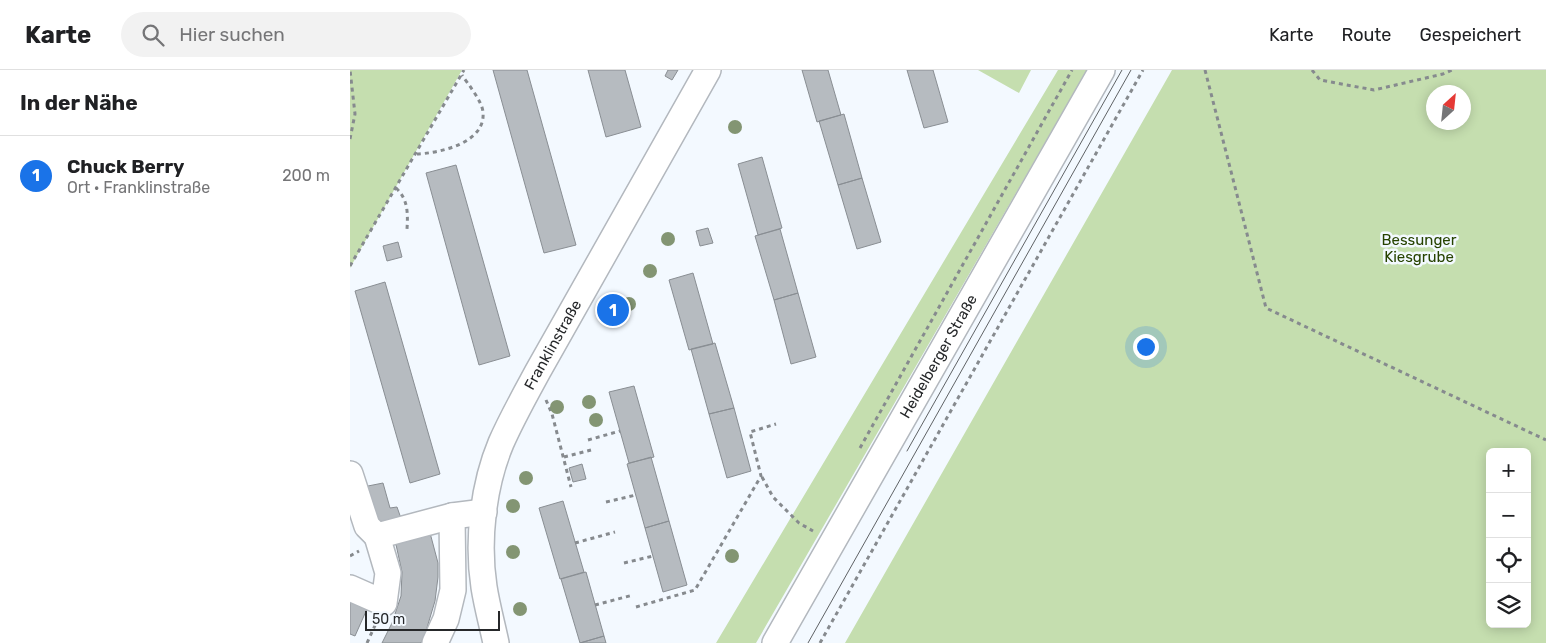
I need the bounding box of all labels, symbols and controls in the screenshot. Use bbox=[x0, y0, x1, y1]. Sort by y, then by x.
search box bbox=[121, 12, 471, 57]
text: Karte bbox=[25, 21, 91, 49]
icon: search bbox=[139, 21, 167, 49]
text: Hier suchen bbox=[179, 23, 285, 46]
text: Karte bbox=[1269, 24, 1313, 46]
text: Route bbox=[1341, 24, 1391, 46]
text: Gespeichert bbox=[1419, 24, 1521, 46]
north arrow bbox=[1426, 85, 1471, 130]
text: In der Nähe bbox=[20, 90, 138, 115]
text: Chuck Berry bbox=[67, 155, 184, 178]
text: 1 bbox=[32, 166, 40, 185]
text: 200 m bbox=[282, 166, 330, 185]
text: Ort · Franklinstraße bbox=[67, 178, 210, 197]
park label: Bessunger Kiesgrube bbox=[1382, 231, 1457, 266]
pin: 1 bbox=[597, 291, 629, 329]
street label: Heidelberger Straße bbox=[896, 291, 981, 421]
street label: Franklinstraße bbox=[520, 297, 585, 393]
your location bbox=[1133, 334, 1159, 360]
map controls bbox=[1486, 448, 1531, 628]
button: + bbox=[1486, 448, 1531, 493]
button: − bbox=[1486, 493, 1531, 538]
button: locate bbox=[1486, 538, 1531, 583]
button: layers bbox=[1486, 583, 1531, 628]
scale bar bbox=[365, 608, 500, 631]
text: 50 m bbox=[372, 611, 405, 628]

